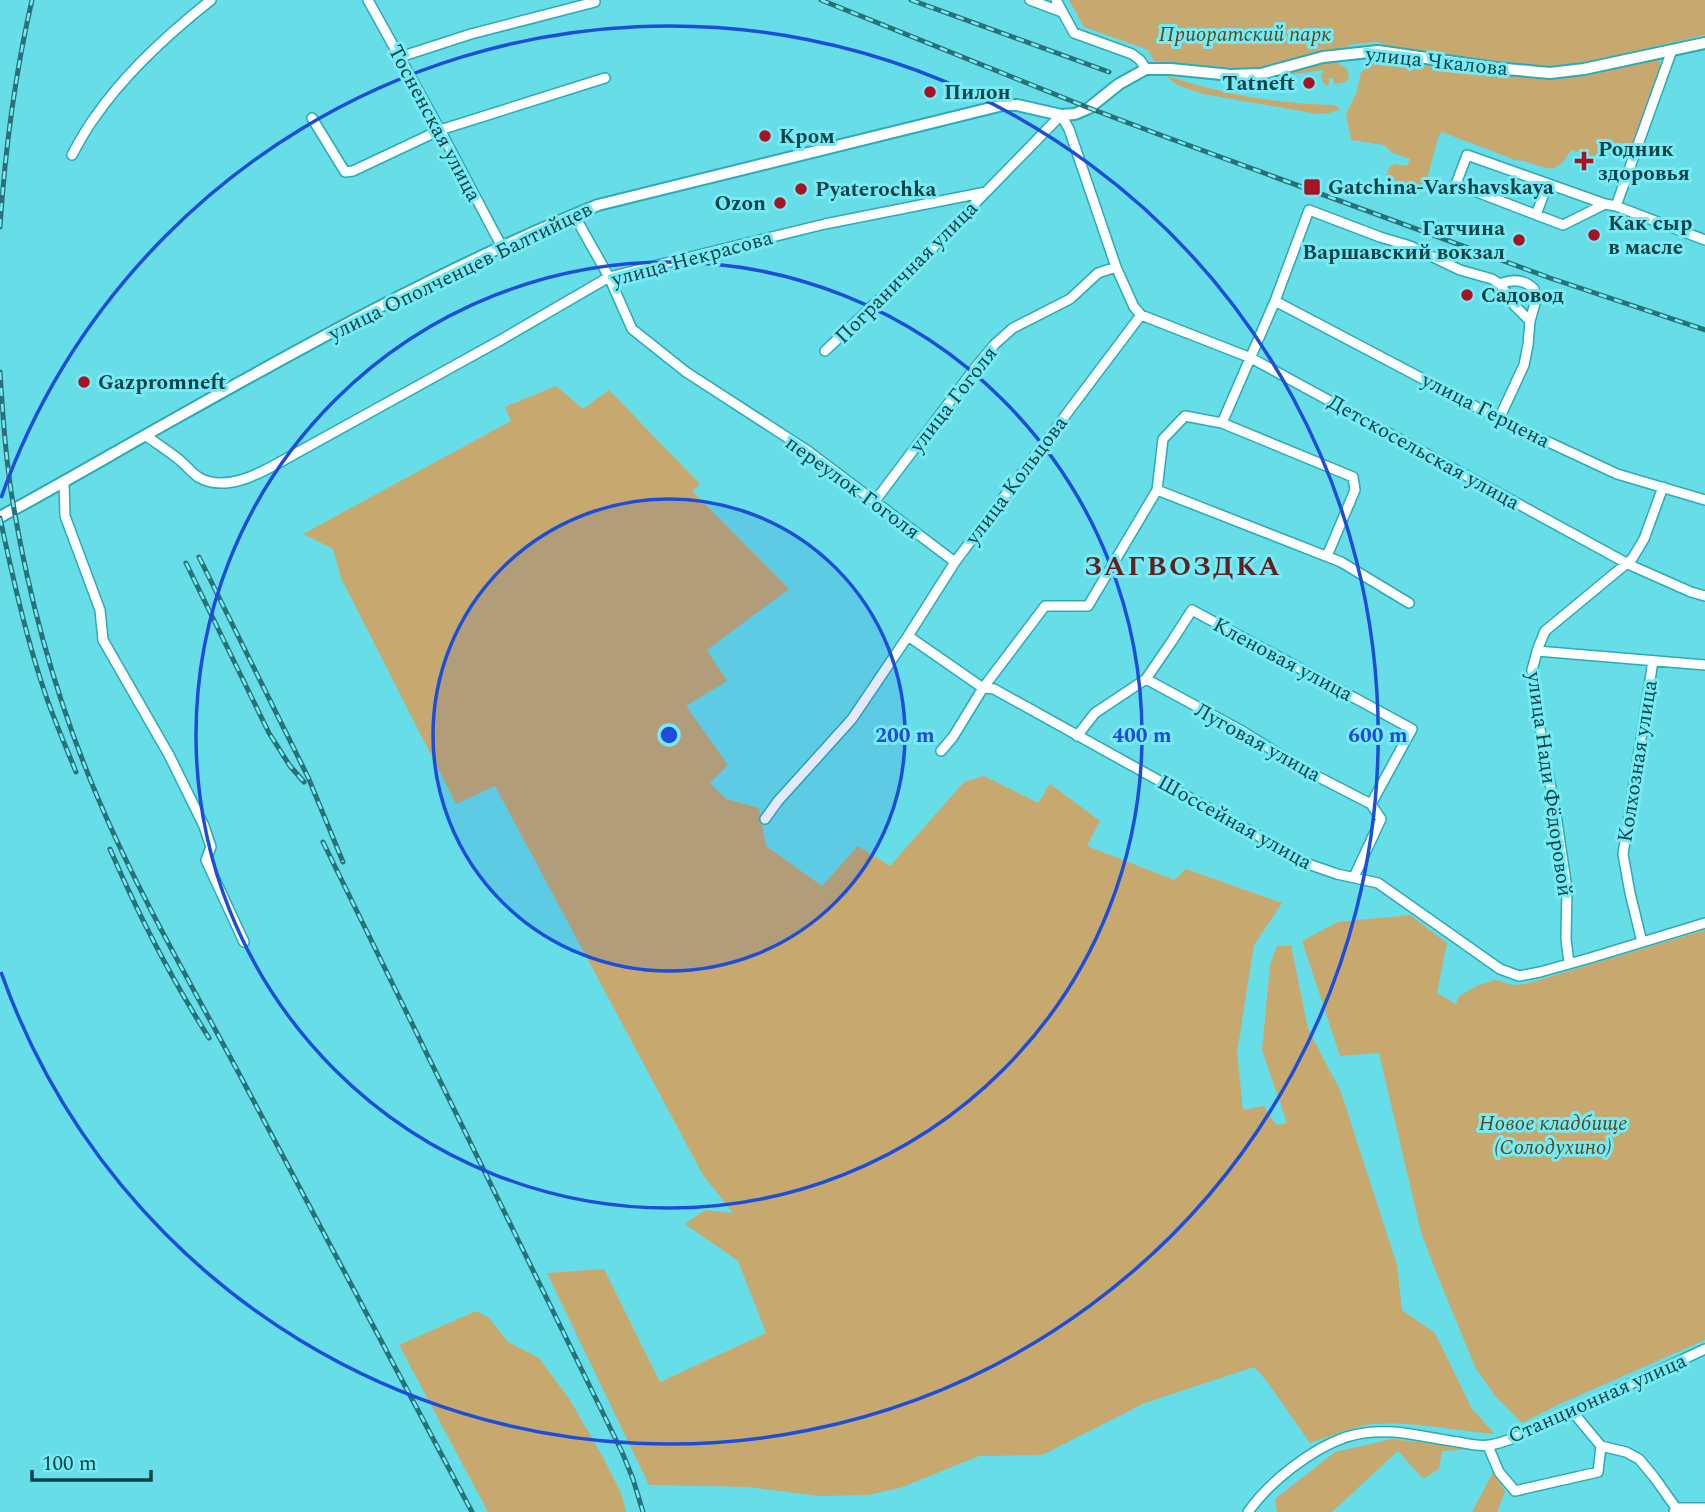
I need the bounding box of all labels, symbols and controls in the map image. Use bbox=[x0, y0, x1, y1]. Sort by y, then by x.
park label: Приоратский парк bbox=[1159, 19, 1331, 51]
street label: Тосненская улица bbox=[379, 39, 489, 209]
street label: улица Чкалова bbox=[1363, 39, 1510, 85]
place label: Tatneft bbox=[1223, 68, 1295, 100]
marker: Tatneft bbox=[1301, 75, 1317, 91]
place label: Пилон bbox=[944, 77, 1011, 109]
marker: Пилон bbox=[922, 84, 938, 100]
place label: Кром bbox=[779, 121, 835, 153]
marker: Кром bbox=[757, 128, 773, 144]
place label: Родник здоровья bbox=[1598, 134, 1690, 190]
marker: Родник здоровья bbox=[1576, 153, 1592, 169]
place label: Gatchina-Varshavskaya bbox=[1328, 172, 1554, 204]
place label: Pyaterochka bbox=[815, 174, 937, 206]
marker: Gatchina-Varshavskaya bbox=[1302, 177, 1322, 197]
marker: Pyaterochka bbox=[793, 181, 809, 197]
place label: Ozon bbox=[715, 188, 766, 220]
street label: Пограничная улица bbox=[828, 193, 986, 352]
street label: улица Ополченцев Балтийцев bbox=[322, 194, 598, 350]
marker: Ozon bbox=[772, 195, 788, 211]
place label: Как сыр в масле bbox=[1608, 208, 1692, 264]
place label: Гатчина Варшавский вокзал bbox=[1302, 213, 1505, 269]
street label: улица Некрасова bbox=[607, 222, 777, 296]
marker: Как сыр в масле bbox=[1586, 227, 1602, 243]
marker: Гатчина Варшавский вокзал bbox=[1511, 232, 1527, 248]
place label: Садовод bbox=[1481, 280, 1564, 312]
marker: Садовод bbox=[1459, 287, 1475, 303]
street label: улица Гоголя bbox=[901, 339, 1006, 461]
street label: улица Герцена bbox=[1415, 364, 1556, 457]
place label: Gazpromneft bbox=[98, 367, 226, 399]
marker: Gazpromneft bbox=[76, 374, 92, 390]
street label: Детскосельская улица bbox=[1322, 387, 1526, 519]
street label: улица Кольцова bbox=[957, 409, 1077, 553]
street label: переулок Гоголя bbox=[778, 428, 927, 548]
district label: ЗАГВОЗДКА bbox=[1084, 545, 1282, 588]
street label: Кленовая улица bbox=[1207, 609, 1359, 711]
street label: улица Нади Фёдоровой bbox=[1517, 669, 1581, 899]
street label: Колхозная улица bbox=[1609, 677, 1667, 845]
street label: Луговая улица bbox=[1188, 695, 1327, 791]
text: 200 m bbox=[875, 720, 935, 752]
text: 400 m bbox=[1112, 720, 1172, 752]
text: 600 m bbox=[1348, 720, 1408, 752]
centre of rings bbox=[657, 723, 681, 747]
street label: Шоссейная улица bbox=[1151, 767, 1318, 879]
park label: Новое кладбище (Солодухино) bbox=[1479, 1108, 1627, 1164]
street label: Станционная улица bbox=[1503, 1345, 1693, 1453]
scale bar bbox=[32, 1438, 150, 1482]
text: 100 m bbox=[42, 1448, 97, 1480]

